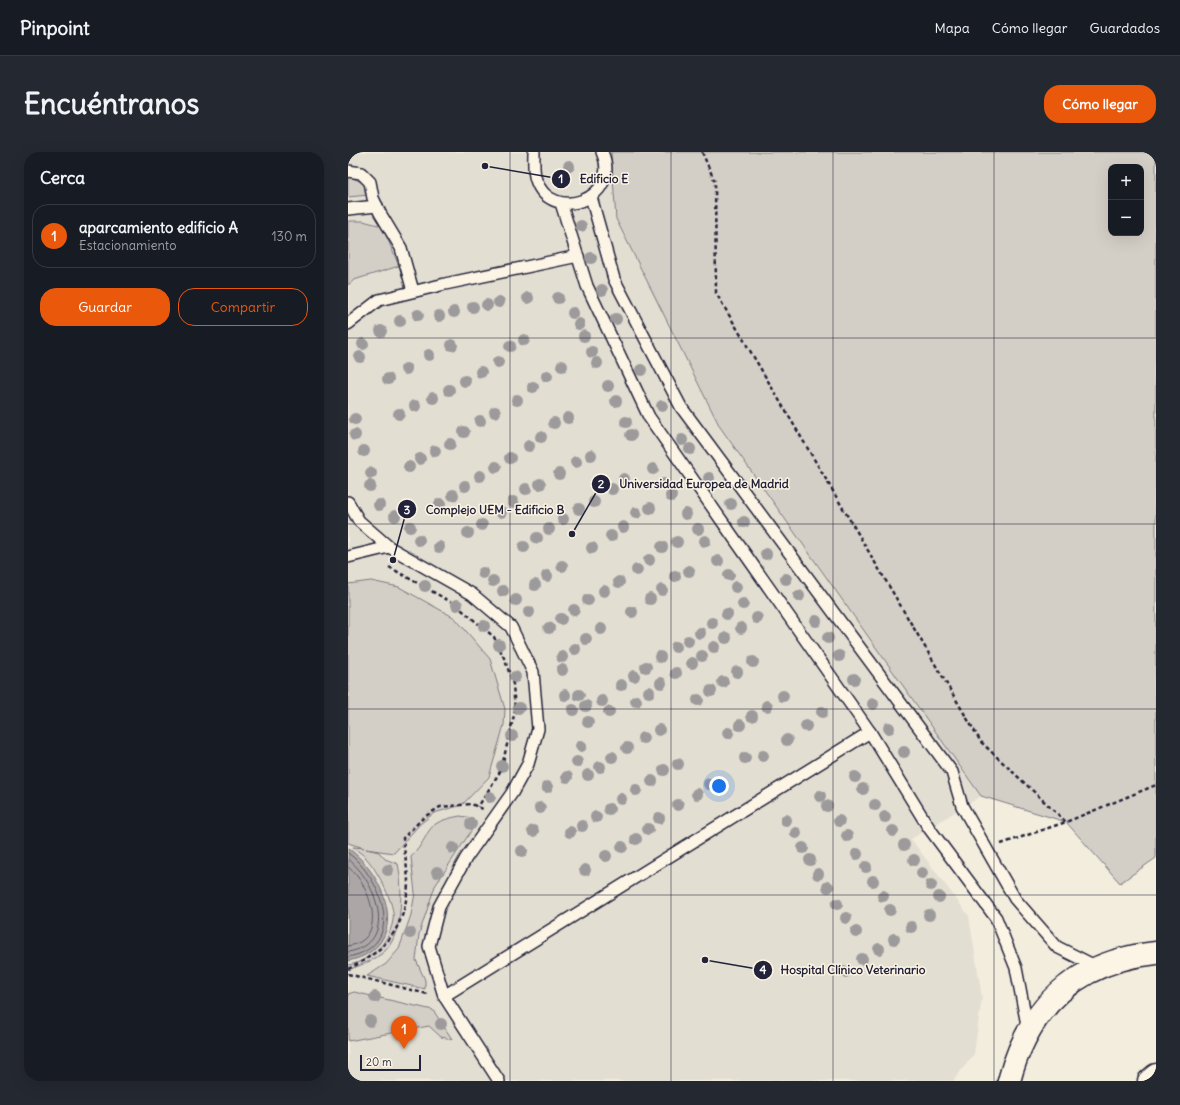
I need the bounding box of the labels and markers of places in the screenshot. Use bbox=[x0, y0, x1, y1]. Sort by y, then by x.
callout: Edificio E bbox=[551, 167, 636, 191]
callout: Universidad Europea de Madrid bbox=[591, 472, 797, 496]
callout: Complejo UEM - Edificio B bbox=[397, 497, 572, 521]
callout: Hospital Clínico Veterinario bbox=[753, 958, 934, 982]
pin: 1 bbox=[391, 1016, 417, 1049]

